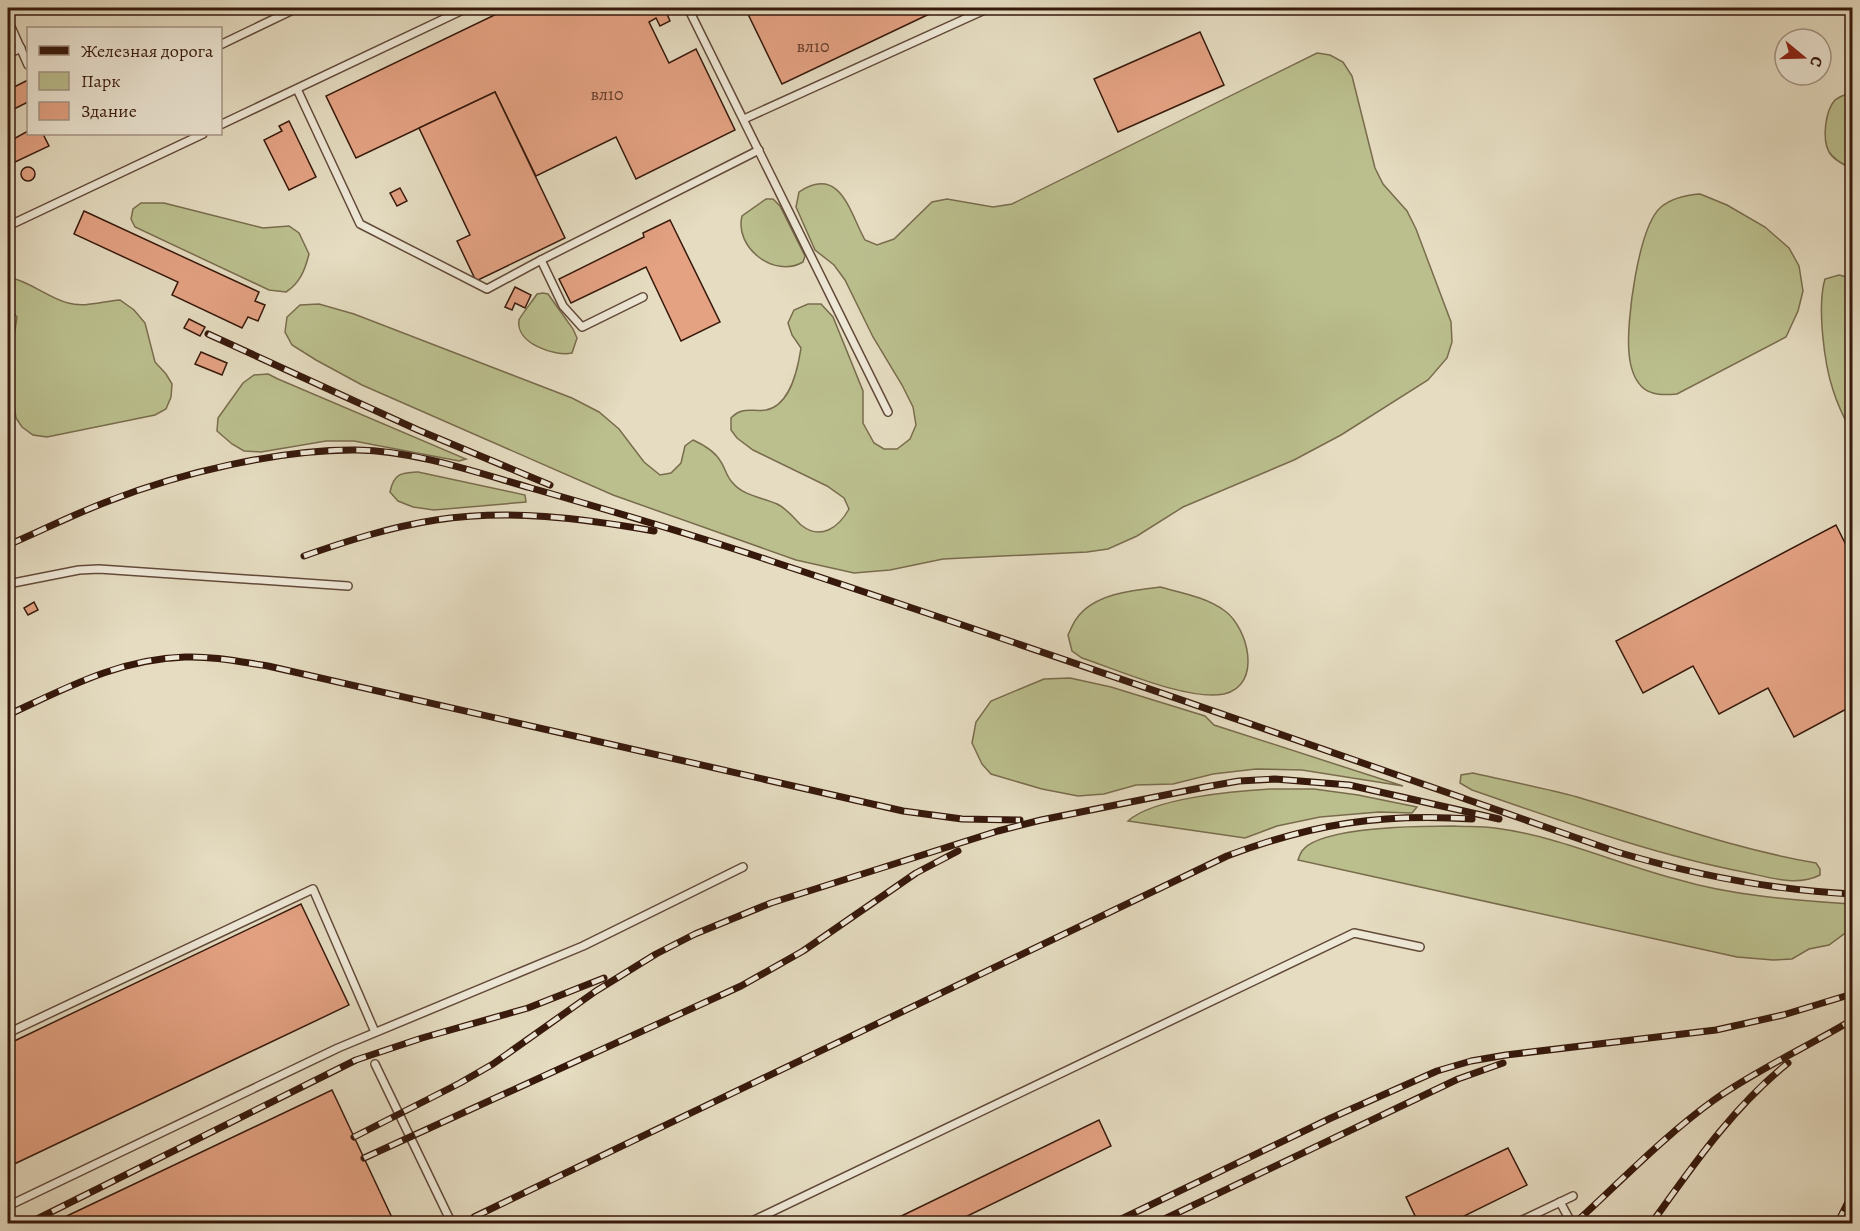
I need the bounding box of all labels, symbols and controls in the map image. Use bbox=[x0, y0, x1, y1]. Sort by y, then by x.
legend bbox=[27, 27, 222, 135]
north arrow bbox=[1773, 27, 1833, 87]
house number: вл10 bbox=[796, 34, 830, 58]
text: Железная дорога bbox=[81, 39, 214, 63]
text: С bbox=[1804, 53, 1828, 70]
text: Парк bbox=[81, 69, 121, 93]
house number: вл10 bbox=[590, 82, 624, 106]
text: Здание bbox=[81, 99, 137, 123]

